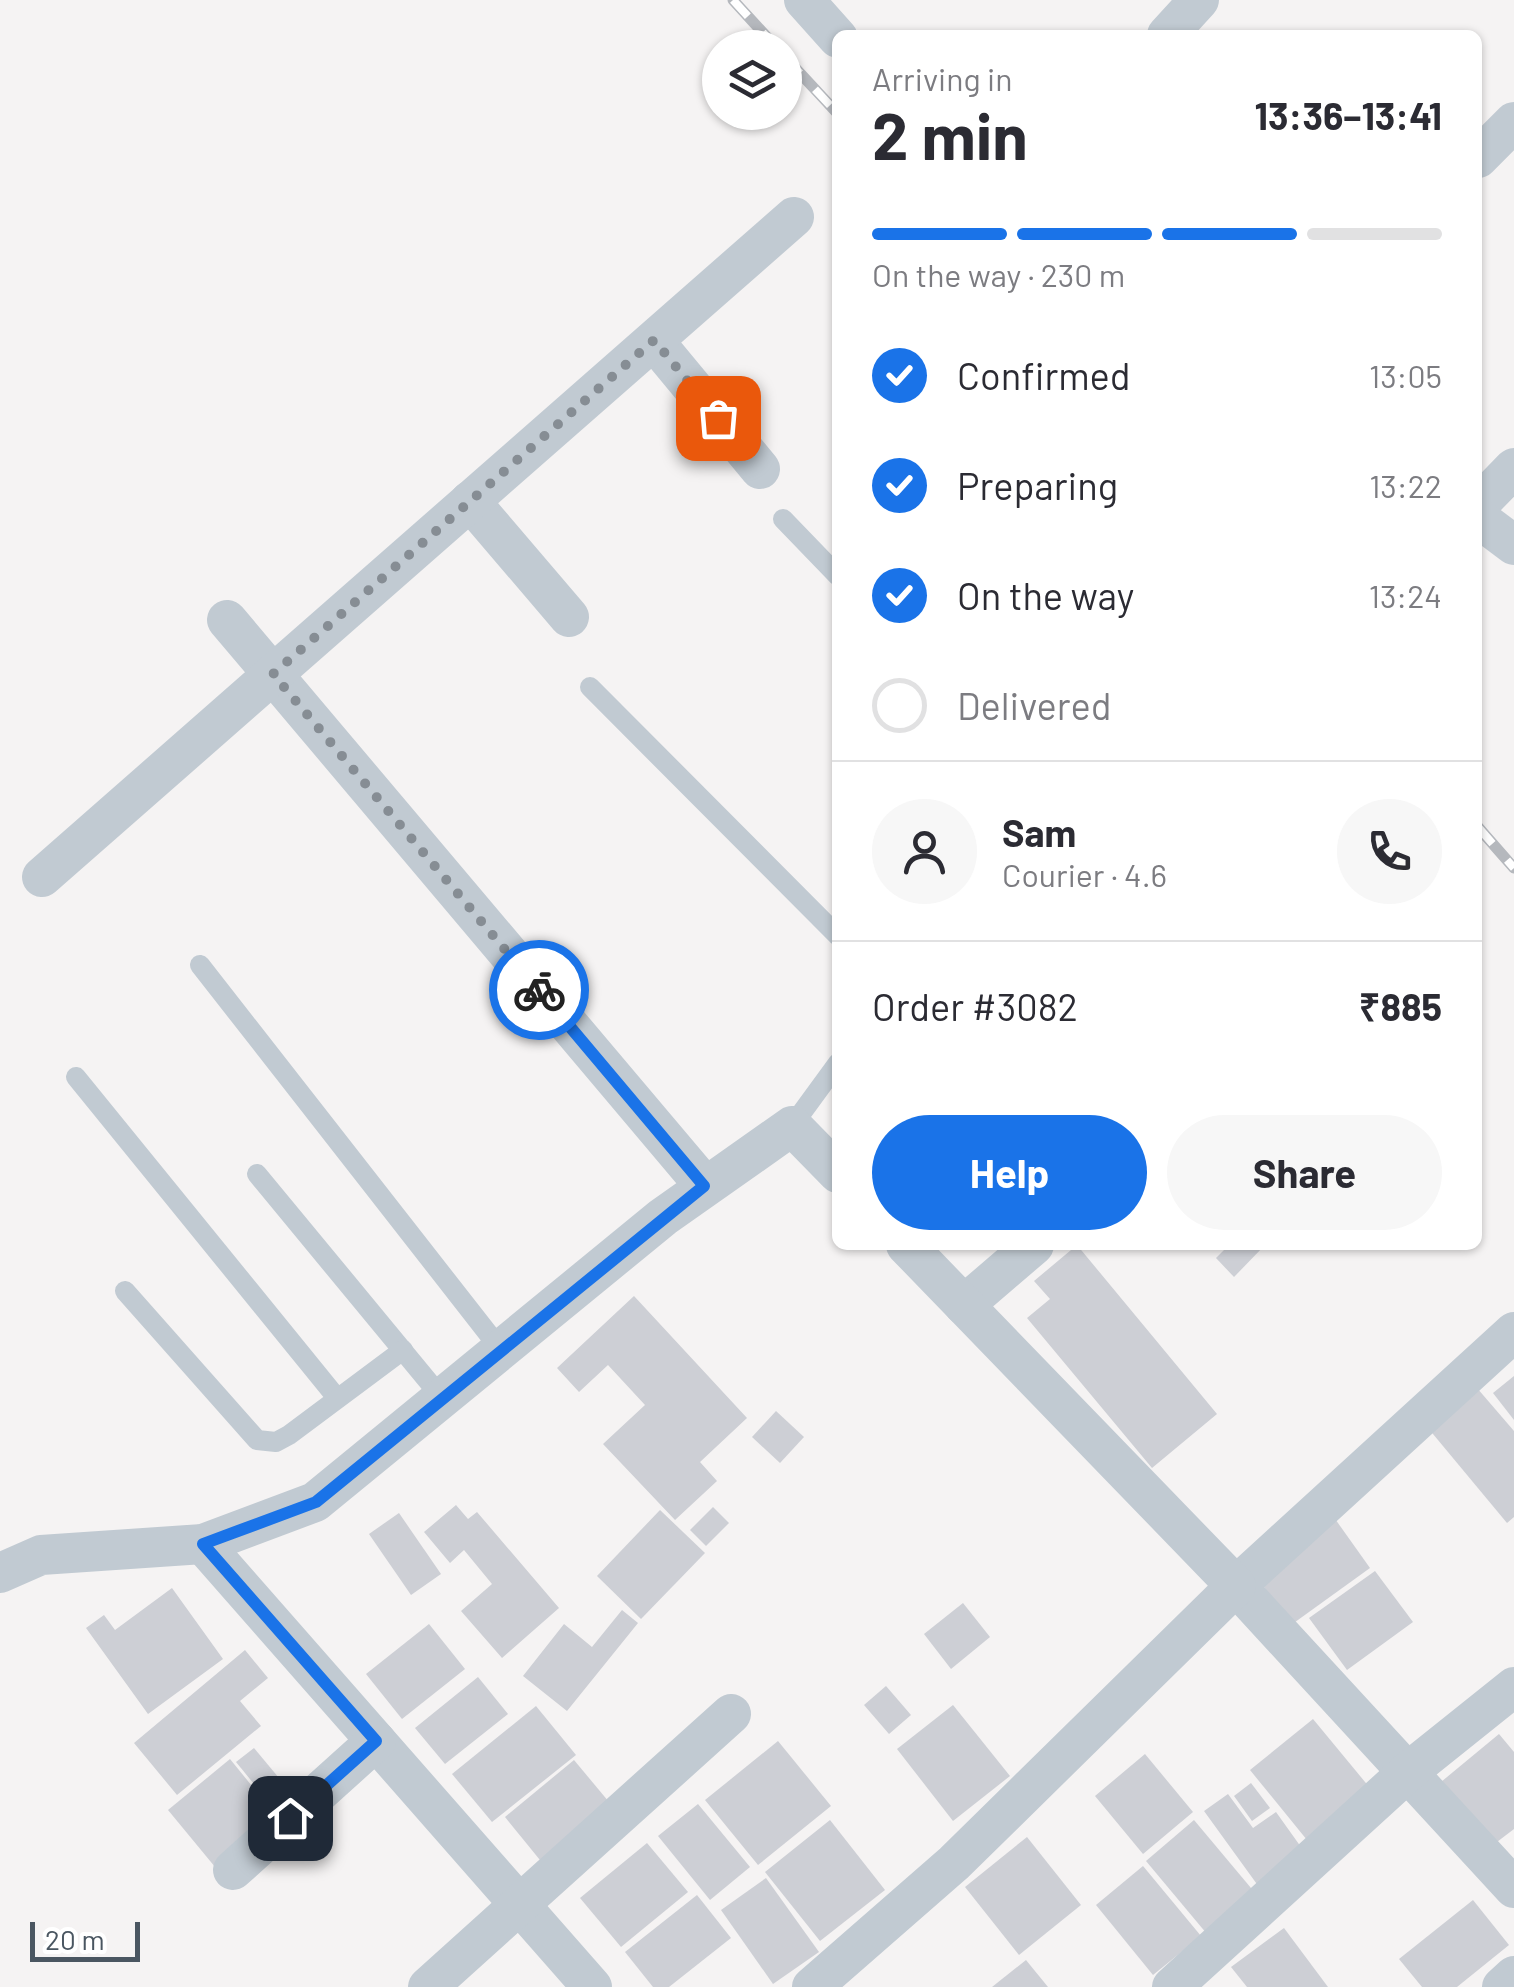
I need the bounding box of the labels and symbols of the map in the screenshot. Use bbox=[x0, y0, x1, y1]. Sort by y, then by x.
pin bbox=[676, 376, 761, 461]
courier bbox=[489, 940, 589, 1040]
pin bbox=[248, 1776, 333, 1861]
scale bar bbox=[30, 1917, 140, 1962]

